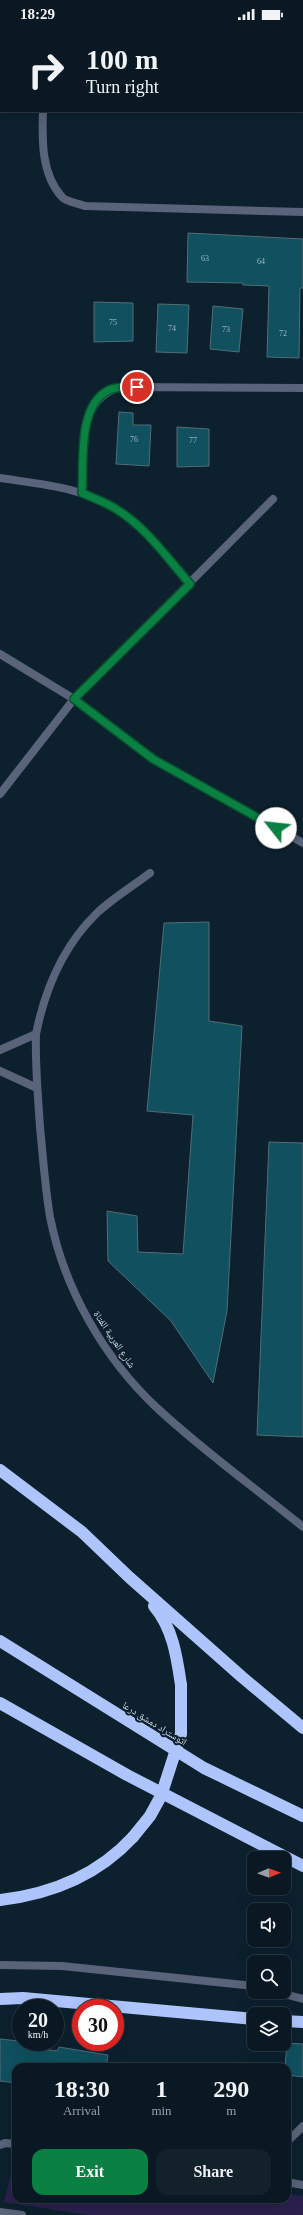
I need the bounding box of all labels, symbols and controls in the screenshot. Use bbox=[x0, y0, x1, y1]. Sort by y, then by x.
text: 18:29 bbox=[20, 6, 55, 22]
icon: right bbox=[20, 44, 72, 96]
text: 100 m bbox=[86, 44, 158, 75]
text: Turn right bbox=[86, 77, 159, 97]
house number: 63 bbox=[201, 254, 209, 263]
house number: 64 bbox=[257, 257, 265, 266]
house number: 75 bbox=[109, 318, 117, 327]
house number: 74 bbox=[168, 324, 176, 333]
house number: 73 bbox=[222, 325, 230, 334]
house number: 72 bbox=[279, 329, 287, 338]
pin bbox=[120, 370, 154, 404]
icon: arrive bbox=[126, 376, 148, 398]
house number: 76 bbox=[130, 435, 138, 444]
house number: 77 bbox=[189, 436, 197, 445]
position arrow bbox=[255, 807, 297, 849]
street label: شارع العربية الفتاة bbox=[91, 1309, 138, 1371]
street label: اتوستراد دمشق درعا bbox=[120, 1699, 189, 1748]
north arrow bbox=[247, 1851, 291, 1895]
map controls bbox=[247, 1851, 291, 2051]
button: sound bbox=[247, 1903, 291, 1947]
button: search bbox=[247, 1955, 291, 1999]
speed limit sign: 30 bbox=[72, 1999, 124, 2051]
button: layers bbox=[247, 2007, 291, 2051]
text: 20 bbox=[28, 2009, 48, 2031]
text: km/h bbox=[28, 2029, 48, 2040]
text: 18:30 bbox=[54, 2076, 110, 2102]
text: 1 bbox=[155, 2076, 167, 2102]
text: 290 bbox=[213, 2076, 249, 2102]
text: Arrival bbox=[63, 2103, 100, 2118]
text: min bbox=[151, 2103, 172, 2118]
text: m bbox=[226, 2103, 236, 2118]
button: Exit bbox=[32, 2149, 148, 2195]
button: Share bbox=[156, 2149, 271, 2195]

